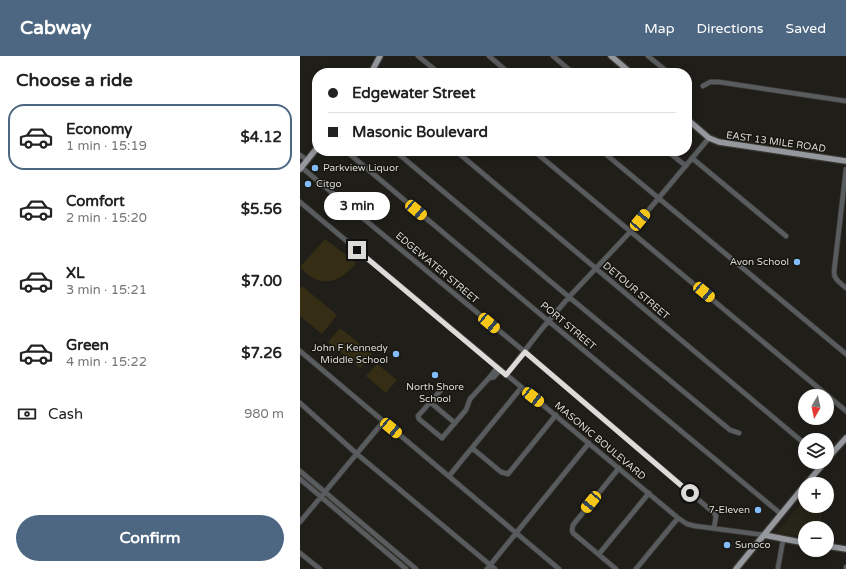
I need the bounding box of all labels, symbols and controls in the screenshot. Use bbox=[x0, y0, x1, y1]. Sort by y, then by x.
text: Cabway bbox=[20, 17, 91, 39]
text: Map bbox=[644, 20, 675, 37]
text: Directions bbox=[697, 20, 764, 37]
text: Saved bbox=[786, 20, 826, 37]
text: Choose a ride bbox=[16, 69, 133, 91]
text: Edgewater Street bbox=[352, 84, 475, 102]
icon: car bbox=[18, 119, 54, 155]
text: Economy bbox=[66, 120, 132, 138]
text: Masonic Boulevard bbox=[352, 123, 488, 141]
text: $4.12 bbox=[241, 128, 282, 146]
street label: EAST 13 MILE ROAD bbox=[725, 129, 827, 155]
text: 1 min · 15:19 bbox=[66, 138, 147, 154]
place label: Parkview Liquor bbox=[323, 162, 399, 174]
marker: Parkview Liquor bbox=[310, 163, 320, 173]
place label: Citgo bbox=[316, 178, 342, 190]
marker: Citgo bbox=[303, 179, 313, 189]
icon: car bbox=[18, 191, 54, 227]
text: Comfort bbox=[66, 192, 125, 210]
callout: 3 min bbox=[324, 192, 390, 220]
text: 3 min bbox=[340, 198, 374, 214]
car bbox=[403, 198, 429, 222]
text: $5.56 bbox=[241, 200, 282, 218]
car bbox=[628, 207, 652, 233]
text: 2 min · 15:20 bbox=[66, 210, 147, 226]
street label: EDGEWATER STREET bbox=[393, 230, 481, 306]
route end bbox=[348, 241, 366, 259]
place label: Avon School bbox=[730, 256, 789, 268]
marker: Avon School bbox=[792, 257, 802, 267]
street label: DETOUR STREET bbox=[600, 260, 672, 322]
icon: car bbox=[18, 263, 54, 299]
text: XL bbox=[66, 264, 85, 282]
text: $7.00 bbox=[241, 272, 282, 290]
car bbox=[691, 280, 717, 304]
text: 3 min · 15:21 bbox=[66, 282, 147, 298]
street label: PORT STREET bbox=[538, 299, 598, 353]
car bbox=[476, 311, 502, 335]
icon: car bbox=[18, 335, 54, 371]
text: Green bbox=[66, 336, 109, 354]
place label: John F Kennedy Middle School bbox=[312, 342, 389, 366]
text: $7.26 bbox=[241, 344, 282, 362]
marker: John F Kennedy Middle School bbox=[391, 349, 401, 359]
text: 4 min · 15:22 bbox=[66, 354, 147, 370]
marker: North Shore School bbox=[430, 370, 440, 380]
place label: North Shore School bbox=[406, 381, 464, 405]
car bbox=[520, 385, 546, 409]
north arrow bbox=[798, 389, 834, 425]
map controls bbox=[798, 389, 834, 557]
street label: MASONIC BOULEVARD bbox=[552, 399, 648, 483]
icon: cash bbox=[16, 403, 38, 425]
text: Cash bbox=[48, 405, 83, 423]
text: 980 m bbox=[244, 406, 284, 422]
car bbox=[378, 416, 404, 440]
button: layers bbox=[798, 433, 834, 469]
button: + bbox=[798, 477, 834, 513]
route start bbox=[681, 484, 699, 502]
car bbox=[579, 489, 603, 515]
place label: 7-Eleven bbox=[708, 504, 750, 516]
marker: 7-Eleven bbox=[753, 505, 763, 515]
button: Confirm bbox=[16, 515, 284, 561]
button: − bbox=[798, 521, 834, 557]
place label: Sunoco bbox=[735, 539, 771, 551]
marker: Sunoco bbox=[722, 540, 732, 550]

